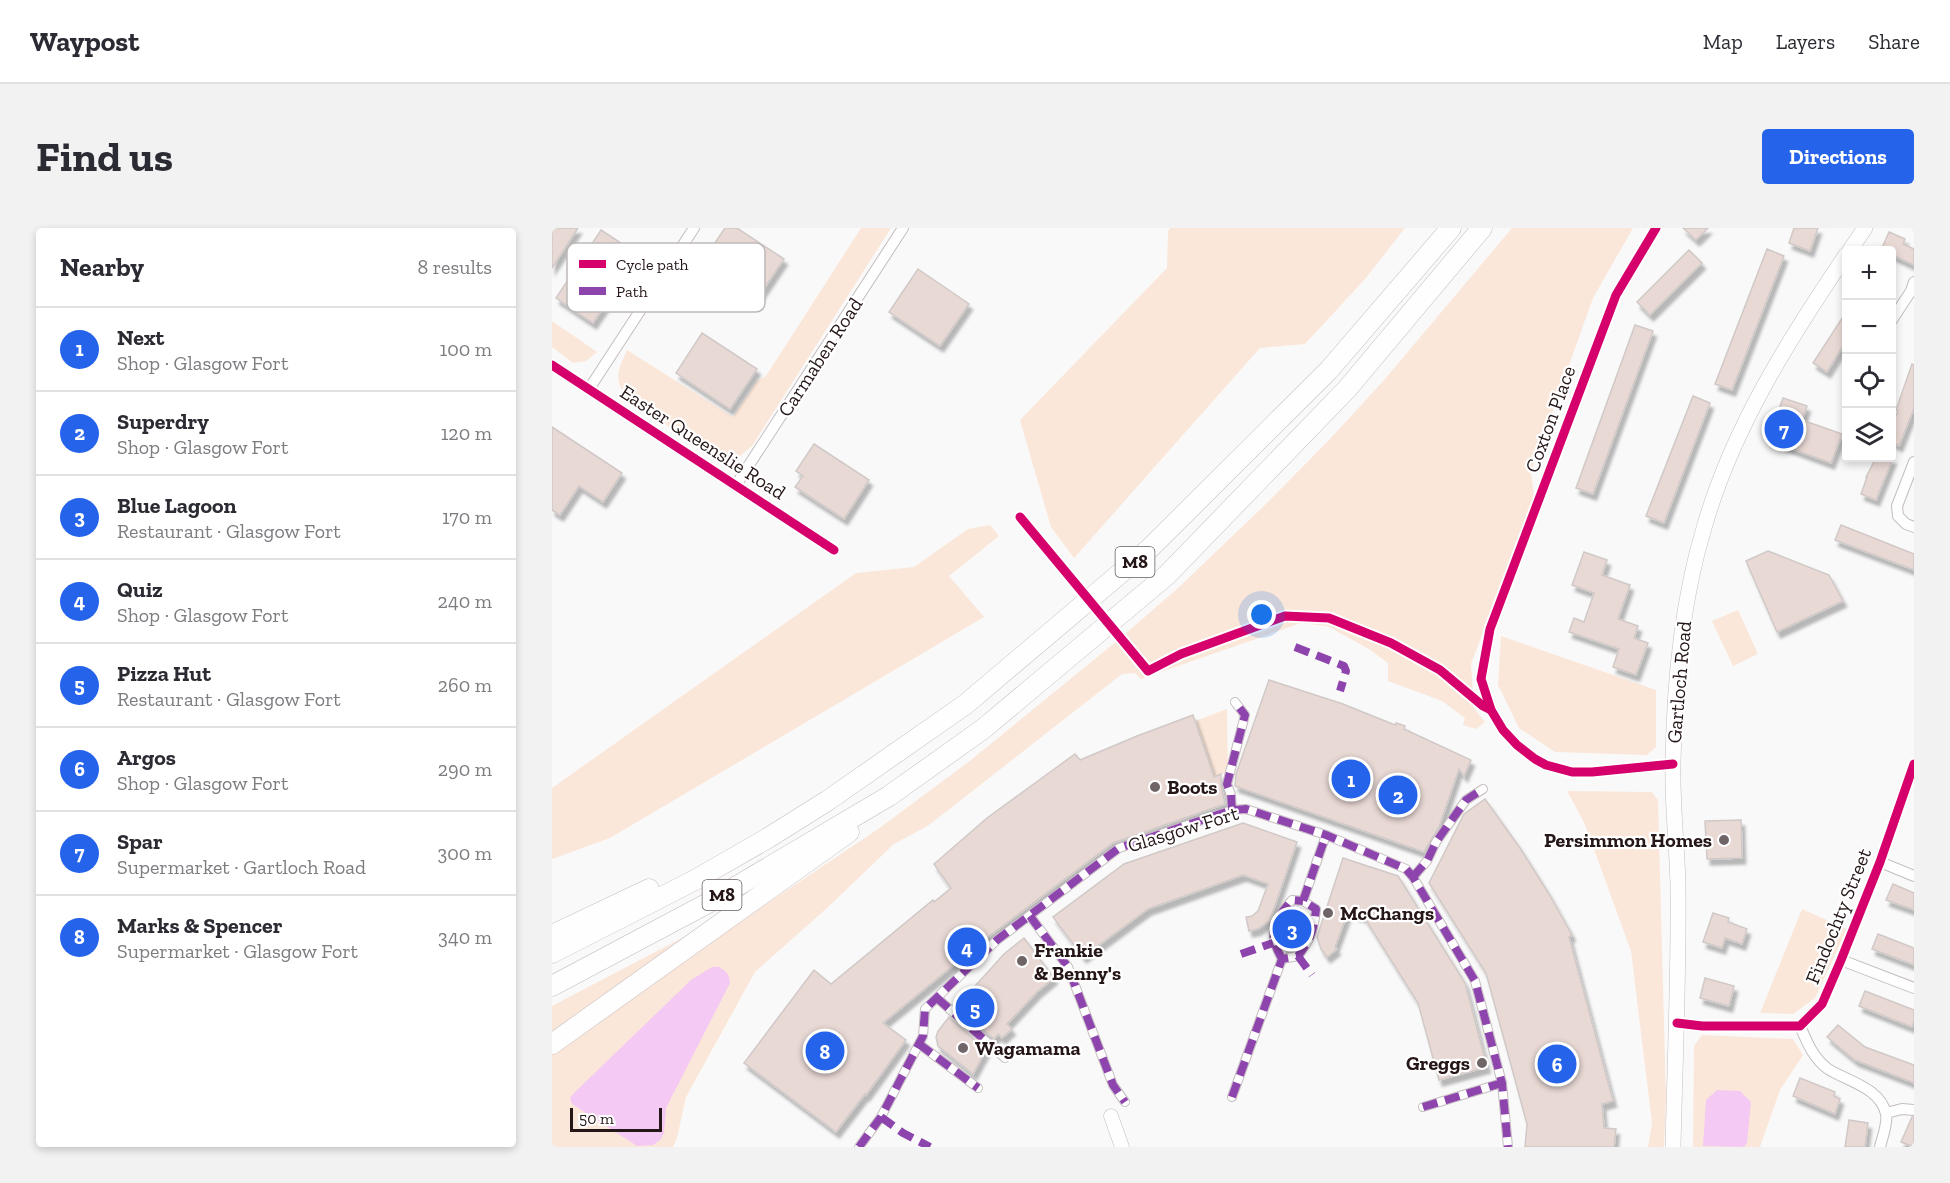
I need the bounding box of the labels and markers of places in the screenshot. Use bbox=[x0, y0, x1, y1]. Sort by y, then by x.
pin: 7 bbox=[1764, 406, 1804, 452]
pin: 1 bbox=[1332, 756, 1370, 802]
pin: 2 bbox=[1378, 772, 1418, 818]
place label: Boots bbox=[1167, 775, 1218, 799]
marker: Boots bbox=[1148, 780, 1162, 794]
place label: Persimmon Homes bbox=[1544, 828, 1712, 852]
marker: Persimmon Homes bbox=[1717, 833, 1731, 847]
place label: McChangs bbox=[1340, 901, 1434, 925]
pin: 3 bbox=[1272, 906, 1312, 952]
marker: McChangs bbox=[1321, 906, 1335, 920]
pin: 4 bbox=[948, 924, 986, 970]
place label: Frankie & Benny's bbox=[1034, 938, 1121, 985]
marker: Frankie & Benny's bbox=[1015, 954, 1029, 968]
pin: 5 bbox=[956, 986, 994, 1030]
pin: 8 bbox=[806, 1028, 844, 1074]
place label: Wagamama bbox=[975, 1036, 1081, 1060]
marker: Wagamama bbox=[956, 1041, 970, 1055]
pin: 6 bbox=[1538, 1042, 1576, 1086]
place label: Greggs bbox=[1406, 1051, 1470, 1075]
marker: Greggs bbox=[1475, 1056, 1489, 1070]

